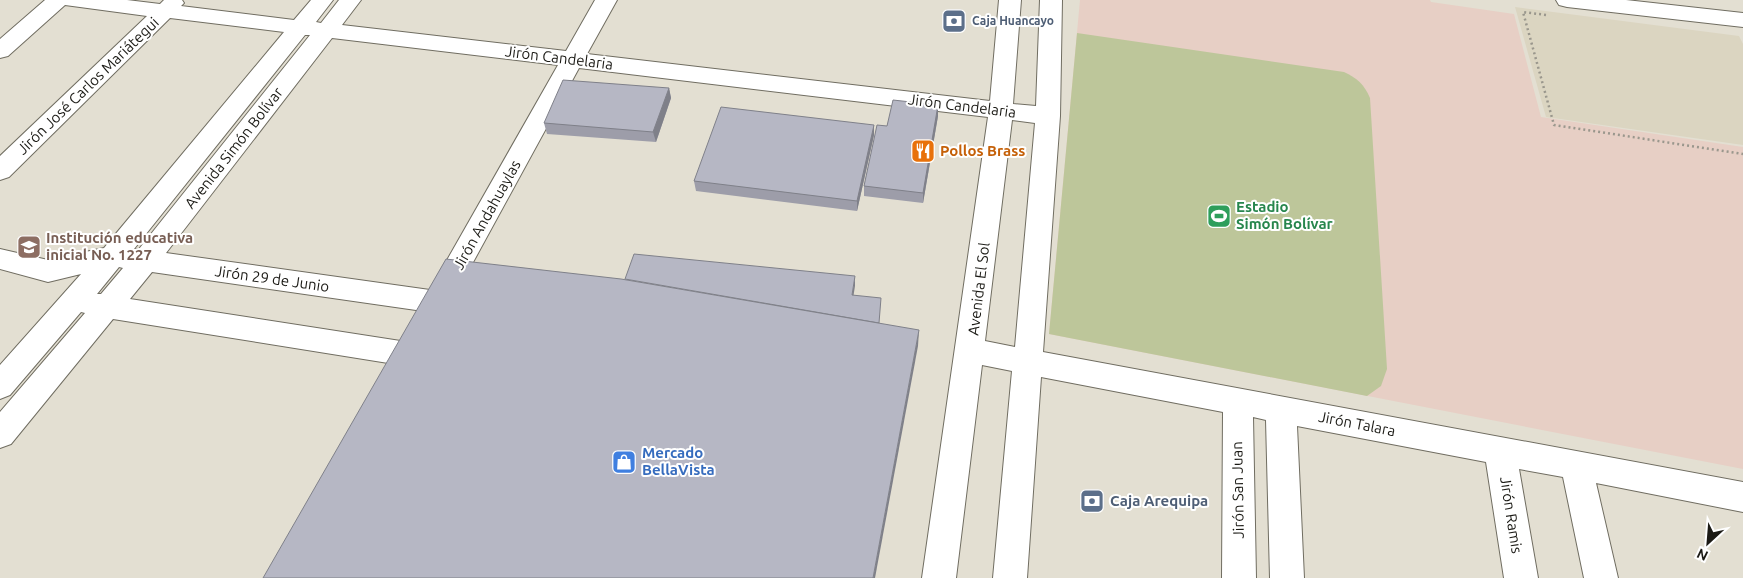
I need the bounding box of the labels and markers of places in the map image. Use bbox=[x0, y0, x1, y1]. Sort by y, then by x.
bank icon: Caja Huancayo bbox=[941, 8, 967, 34]
place label: Caja Huancayo bbox=[972, 14, 1054, 27]
restaurant icon: Pollos Brass bbox=[910, 138, 936, 164]
place label: Pollos Brass bbox=[940, 142, 1025, 159]
place label: Estadio Simón Bolívar bbox=[1236, 198, 1334, 232]
sports icon: Estadio Simón Bolívar bbox=[1206, 203, 1232, 229]
place label: Institución educativa inicial No. 1227 bbox=[46, 229, 193, 263]
school or university icon: Institución educativa inicial No. 1227 bbox=[16, 234, 42, 260]
place label: Mercado BellaVista bbox=[642, 444, 715, 478]
shop icon: Mercado BellaVista bbox=[611, 449, 637, 475]
bank icon: Caja Arequipa bbox=[1079, 488, 1105, 514]
place label: Caja Arequipa bbox=[1110, 492, 1208, 509]

